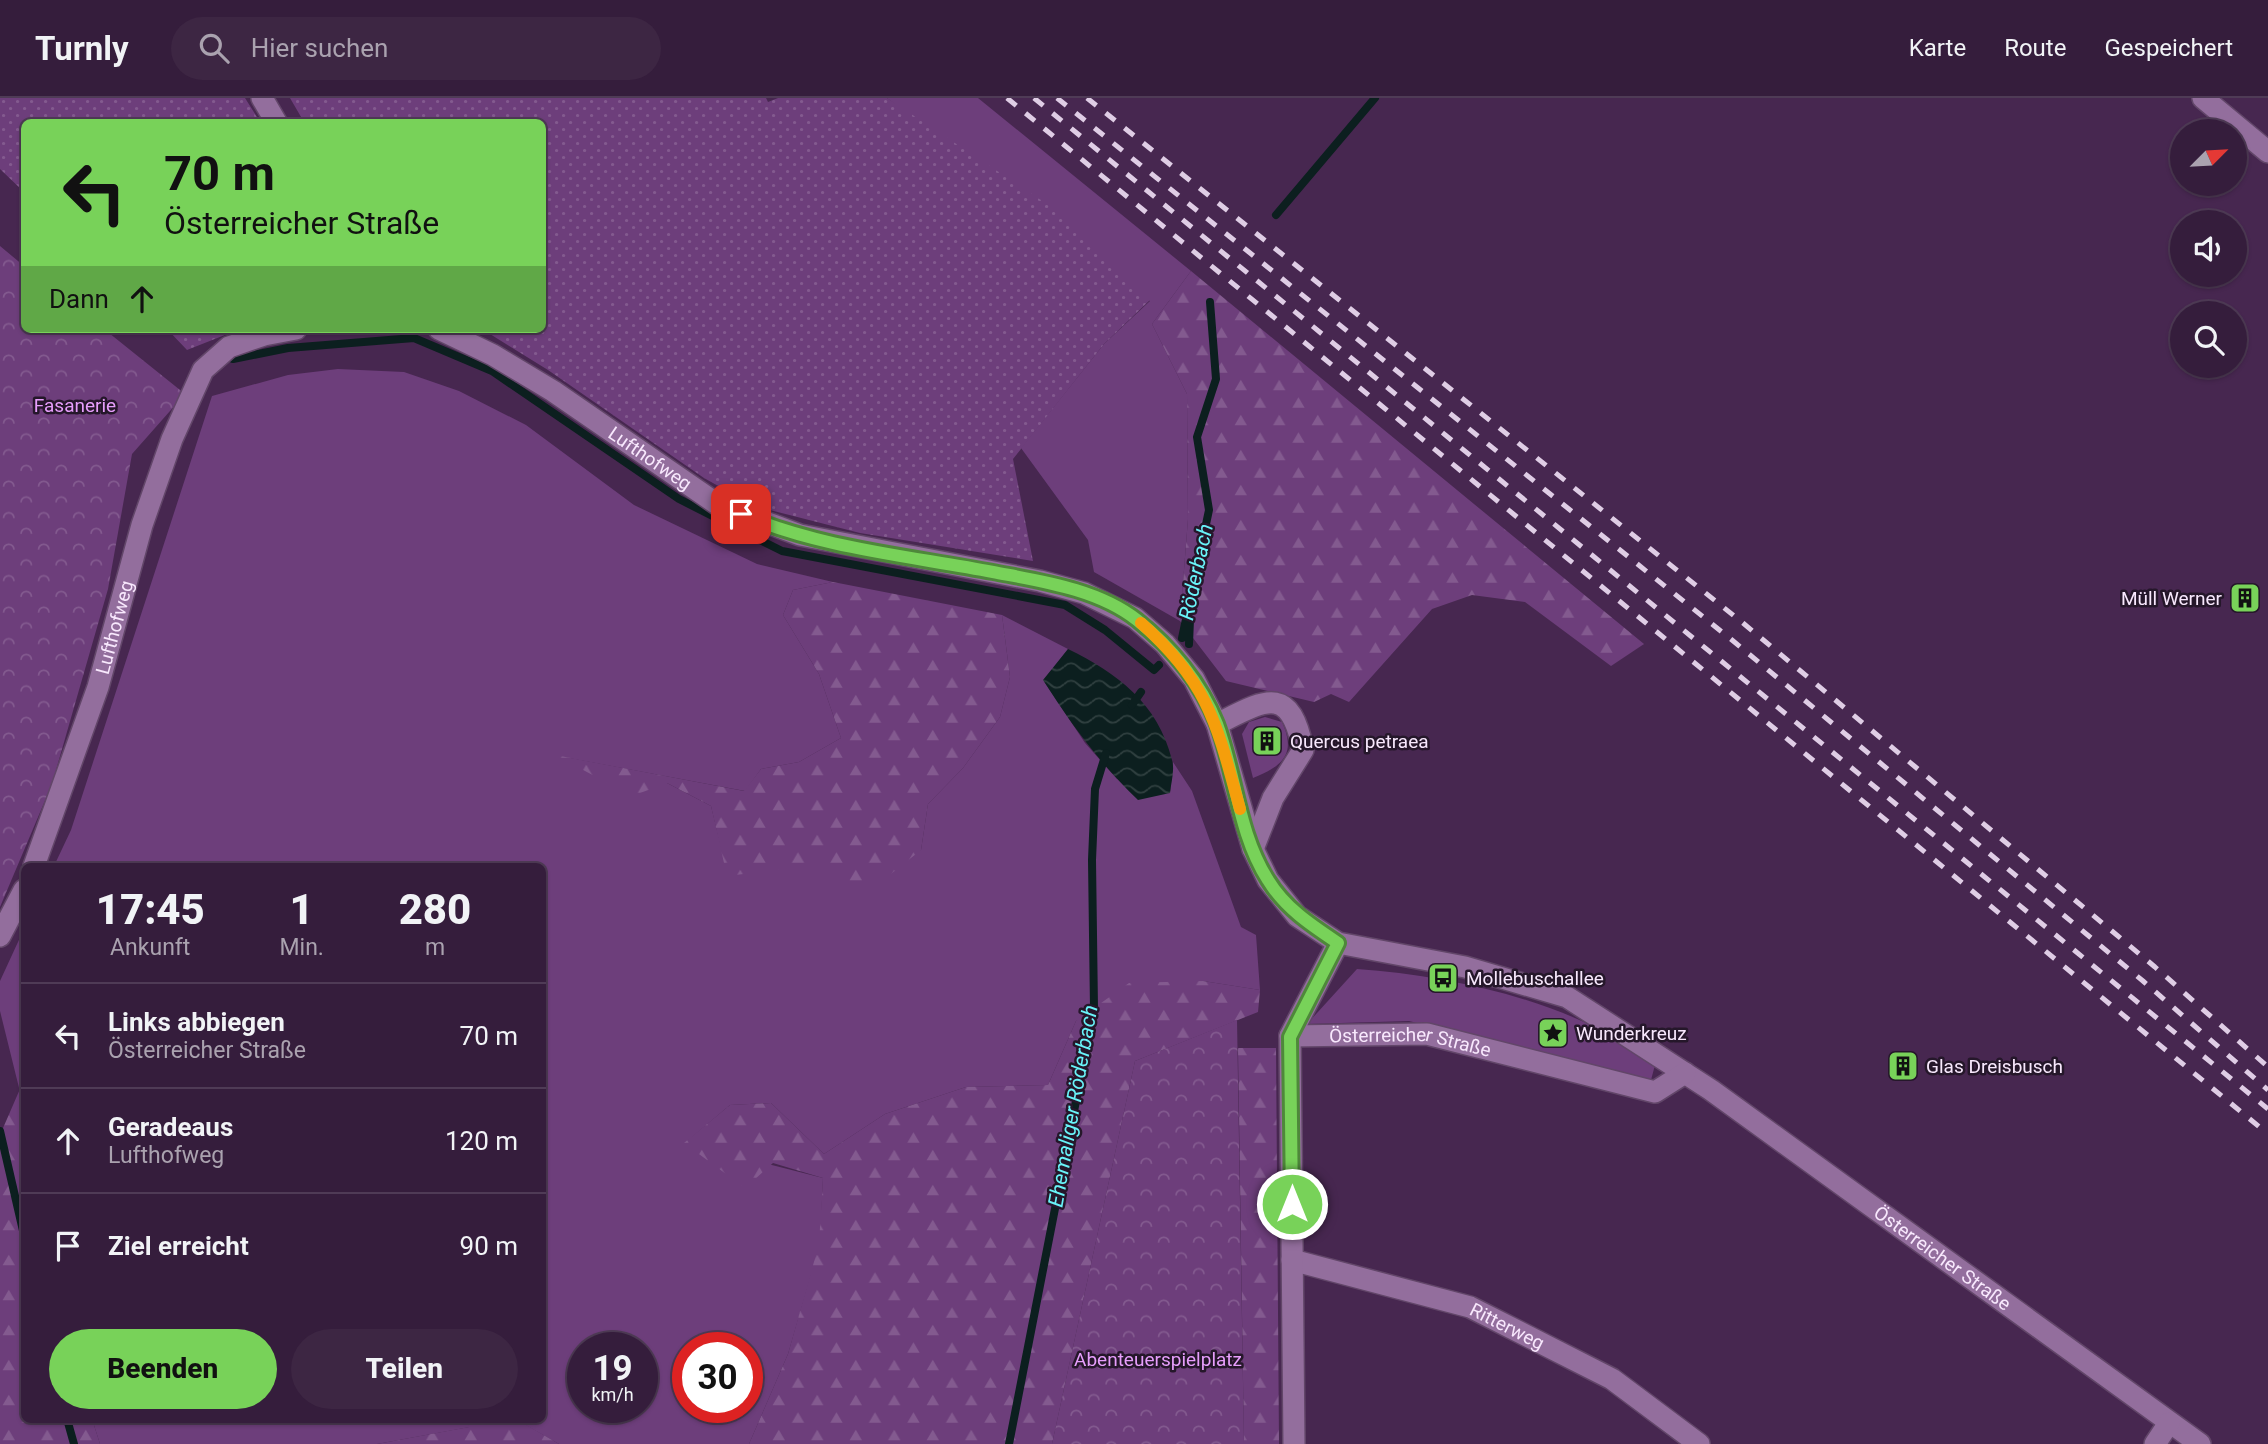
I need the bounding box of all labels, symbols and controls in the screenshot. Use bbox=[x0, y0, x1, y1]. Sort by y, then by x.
search box bbox=[171, 17, 661, 80]
text: Turnly bbox=[35, 29, 129, 68]
icon: search bbox=[195, 29, 233, 67]
text: Hier suchen bbox=[251, 33, 388, 63]
text: Karte bbox=[1909, 34, 1966, 62]
text: Route bbox=[2004, 34, 2066, 62]
text: Gespeichert bbox=[2104, 34, 2233, 62]
north arrow bbox=[2170, 119, 2247, 196]
map controls bbox=[2170, 119, 2247, 378]
text: 70 m bbox=[164, 145, 275, 202]
icon: left bbox=[49, 147, 140, 238]
text: Österreicher Straße bbox=[164, 204, 439, 242]
button: sound bbox=[2170, 210, 2247, 287]
icon: ahead bbox=[123, 280, 161, 318]
text: Dann bbox=[49, 284, 109, 314]
button: search bbox=[2170, 301, 2247, 378]
park label: Fasanerie bbox=[34, 394, 116, 417]
street label: Lufthofweg bbox=[604, 421, 696, 495]
pin bbox=[711, 484, 771, 544]
icon: arrive bbox=[722, 495, 760, 533]
water label: Röderbach bbox=[1174, 522, 1218, 622]
street label: Lufthofweg bbox=[91, 578, 138, 677]
building icon: Müll Werner bbox=[2228, 581, 2262, 615]
place label: Müll Werner bbox=[2121, 587, 2223, 610]
building icon: Quercus petraea bbox=[1250, 724, 1284, 758]
place label: Quercus petraea bbox=[1290, 730, 1429, 753]
text: 17:45 bbox=[96, 885, 205, 934]
text: 1 bbox=[290, 885, 314, 934]
text: 280 bbox=[399, 885, 471, 934]
text: Ankunft bbox=[110, 934, 190, 961]
text: Min. bbox=[279, 934, 324, 961]
text: m bbox=[425, 934, 445, 961]
bus stop icon: Mollebuschallee bbox=[1426, 961, 1460, 995]
place label: Mollebuschallee bbox=[1466, 967, 1604, 990]
water label: Ehemaliger Röderbach bbox=[1043, 1003, 1103, 1209]
text: Links abbiegen bbox=[108, 1007, 285, 1037]
place icon: Wunderkreuz bbox=[1536, 1016, 1570, 1050]
icon: left bbox=[49, 1017, 87, 1055]
text: 70 m bbox=[460, 1021, 518, 1051]
place label: Wunderkreuz bbox=[1576, 1022, 1687, 1045]
street label: Österreicher Straße bbox=[1329, 1023, 1494, 1061]
text: Österreicher Straße bbox=[108, 1037, 306, 1064]
building icon: Glas Dreisbusch bbox=[1886, 1049, 1920, 1083]
place label: Glas Dreisbusch bbox=[1926, 1055, 2063, 1078]
text: Geradeaus bbox=[108, 1112, 233, 1142]
icon: ahead bbox=[49, 1122, 87, 1160]
text: 120 m bbox=[445, 1126, 518, 1156]
text: Lufthofweg bbox=[108, 1142, 224, 1169]
position arrow bbox=[1255, 1167, 1329, 1241]
street label: Österreicher Straße bbox=[1870, 1200, 2016, 1315]
icon: arrive bbox=[49, 1227, 87, 1265]
text: Ziel erreicht bbox=[108, 1231, 249, 1261]
text: 90 m bbox=[460, 1231, 518, 1261]
street label: Ritterweg bbox=[1466, 1297, 1548, 1354]
button: Beenden bbox=[49, 1329, 277, 1409]
button: Teilen bbox=[291, 1329, 518, 1409]
speed limit sign: 30 bbox=[672, 1332, 763, 1423]
text: 19 bbox=[592, 1348, 633, 1389]
park label: Abenteuerspielplatz bbox=[1074, 1348, 1242, 1371]
text: km/h bbox=[591, 1384, 634, 1405]

